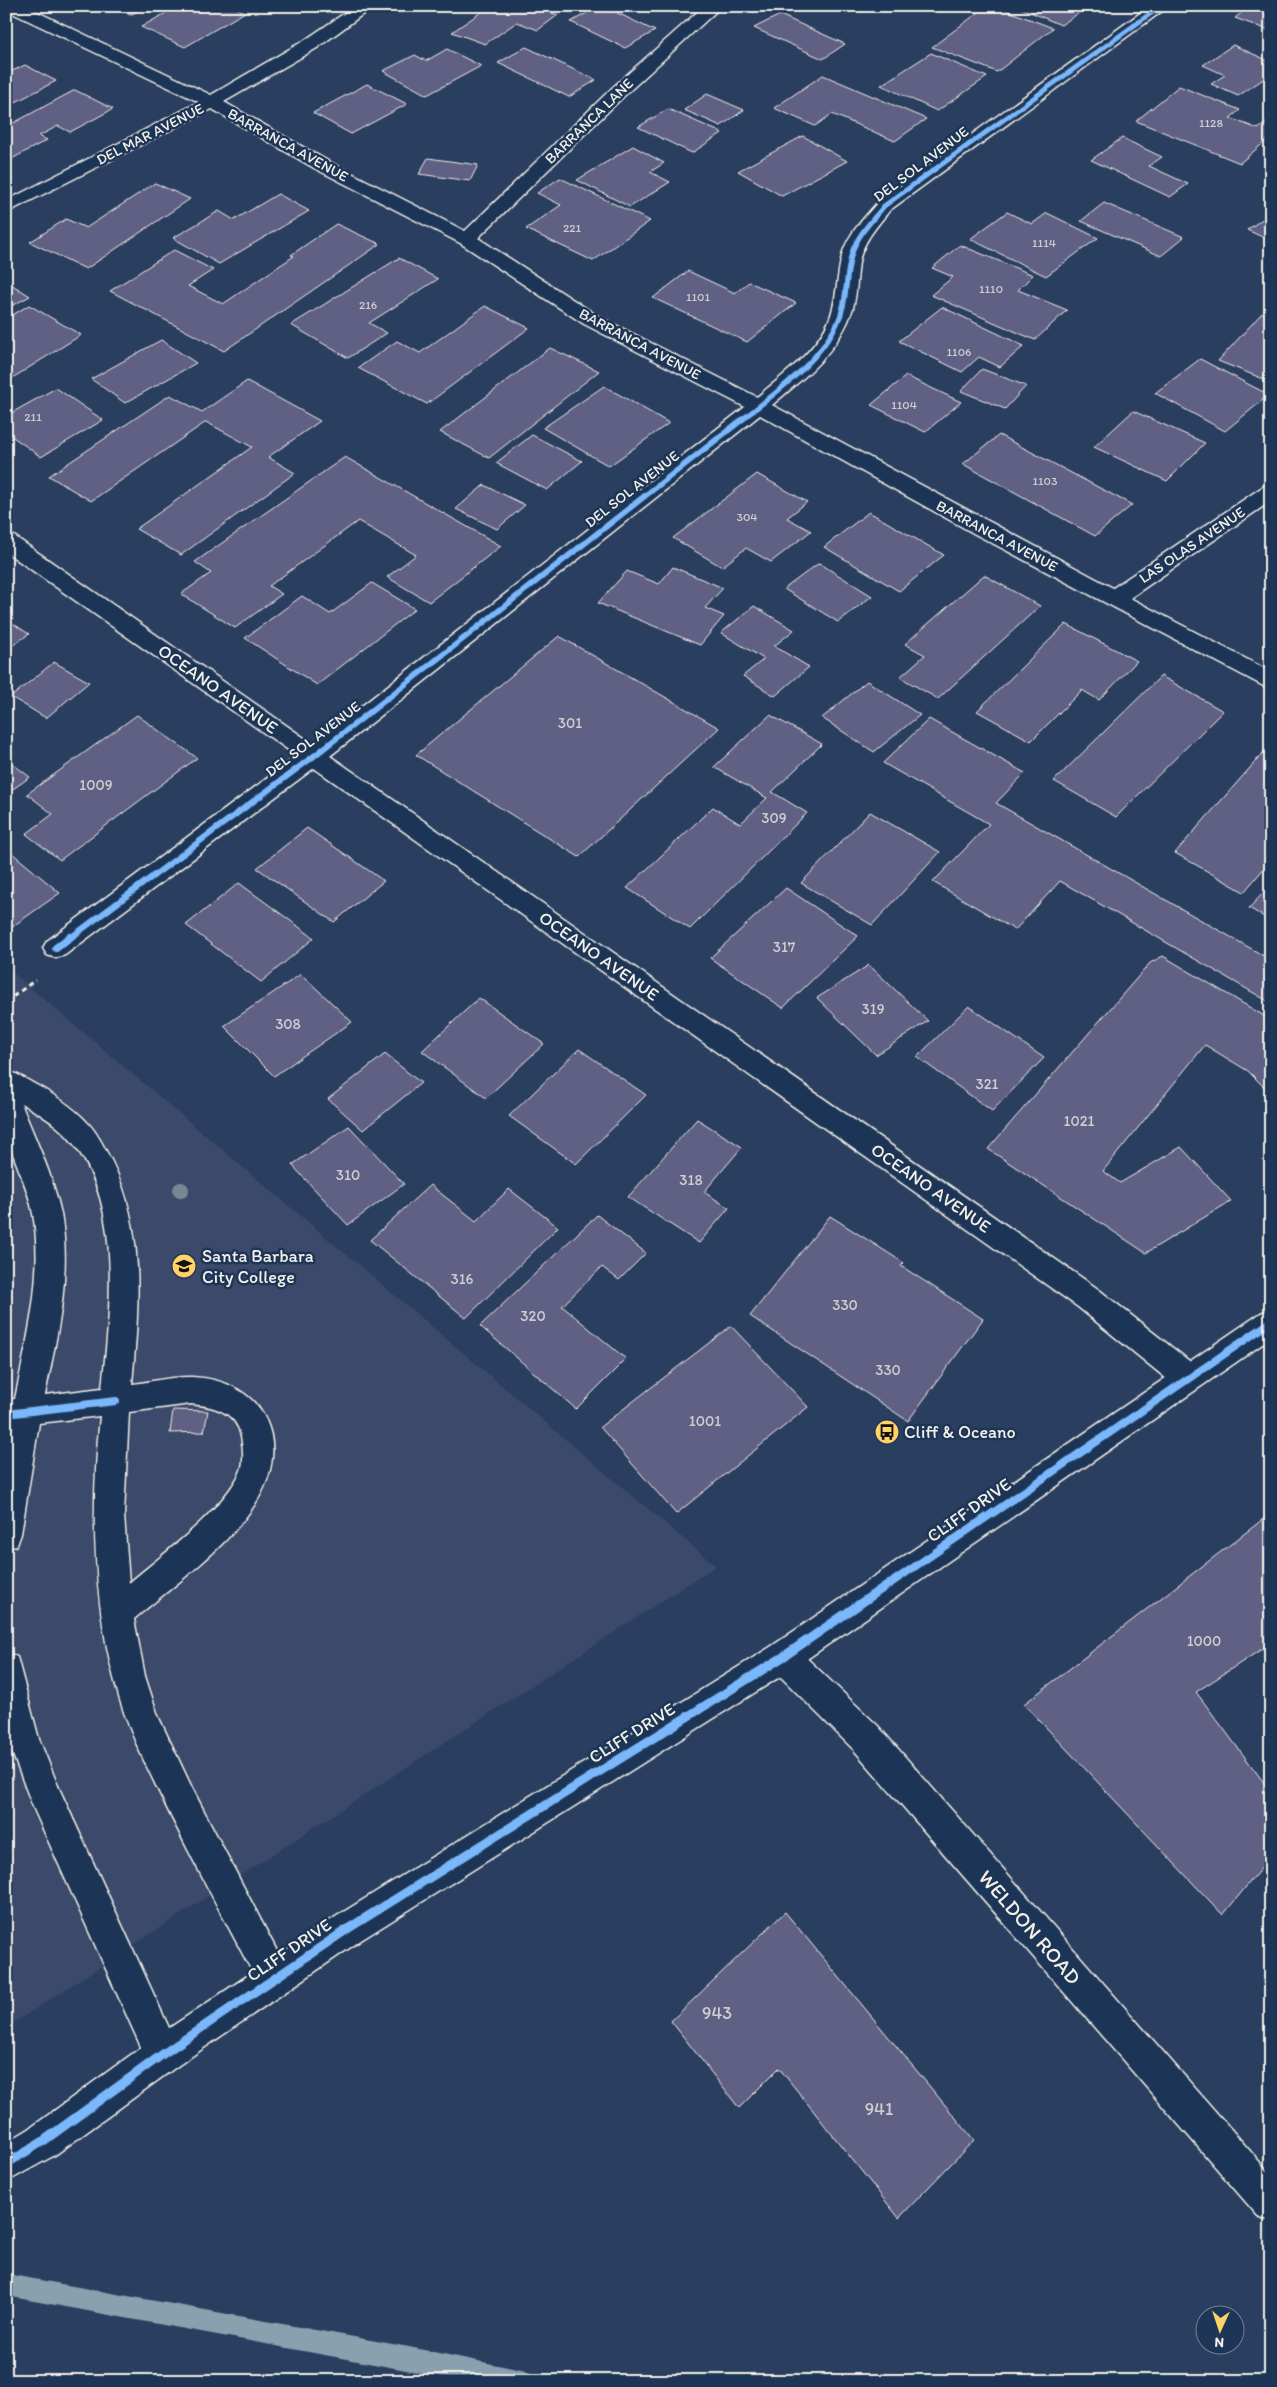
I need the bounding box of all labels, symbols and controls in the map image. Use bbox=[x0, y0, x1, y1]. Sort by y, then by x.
street label: BARRANCA LANE bbox=[541, 74, 637, 168]
street label: DEL MAR AVENUE bbox=[93, 99, 207, 169]
street label: BARRANCA AVENUE bbox=[224, 104, 352, 186]
house number: 1128 bbox=[1199, 116, 1223, 130]
street label: DEL SOL AVENUE bbox=[870, 122, 972, 206]
house number: 221 bbox=[563, 221, 582, 235]
house number: 1114 bbox=[1032, 236, 1056, 250]
house number: 1110 bbox=[979, 282, 1003, 296]
house number: 1101 bbox=[686, 290, 710, 304]
house number: 216 bbox=[359, 298, 377, 312]
street label: BARRANCA AVENUE bbox=[576, 304, 704, 384]
house number: 1106 bbox=[947, 345, 971, 359]
house number: 1104 bbox=[891, 398, 917, 412]
house number: 211 bbox=[24, 410, 42, 424]
street label: DEL SOL AVENUE bbox=[581, 447, 683, 531]
house number: 1103 bbox=[1032, 474, 1058, 488]
street label: BARRANCA AVENUE bbox=[933, 496, 1061, 576]
street label: LAS OLAS AVENUE bbox=[1136, 503, 1248, 587]
house number: 304 bbox=[736, 510, 758, 524]
street label: OCEANO AVENUE bbox=[154, 639, 282, 739]
street label: DEL SOL AVENUE bbox=[262, 697, 364, 781]
house number: 301 bbox=[558, 714, 582, 732]
house number: 1009 bbox=[79, 776, 113, 794]
house number: 309 bbox=[761, 809, 787, 827]
street label: OCEANO AVENUE bbox=[535, 906, 663, 1006]
house number: 317 bbox=[773, 938, 796, 956]
house number: 319 bbox=[862, 1000, 885, 1018]
house number: 308 bbox=[275, 1015, 301, 1033]
house number: 321 bbox=[975, 1075, 999, 1093]
house number: 1021 bbox=[1063, 1112, 1095, 1130]
street label: OCEANO AVENUE bbox=[867, 1138, 995, 1238]
house number: 310 bbox=[336, 1166, 360, 1184]
house number: 318 bbox=[679, 1171, 703, 1189]
place label: Santa Barbara City College bbox=[202, 1245, 314, 1288]
school or university icon: Santa Barbara City College bbox=[171, 1253, 197, 1279]
house number: 316 bbox=[450, 1270, 474, 1288]
house number: 330 bbox=[832, 1296, 858, 1314]
house number: 320 bbox=[520, 1307, 546, 1325]
house number: 330 bbox=[875, 1361, 901, 1379]
house number: 1001 bbox=[689, 1412, 721, 1430]
bus stop icon: Cliff & Oceano bbox=[874, 1419, 900, 1445]
place label: Cliff & Oceano bbox=[904, 1421, 1016, 1443]
street label: CLIFF DRIVE bbox=[923, 1473, 1015, 1547]
house number: 1000 bbox=[1187, 1632, 1221, 1650]
street label: CLIFF DRIVE bbox=[585, 1698, 679, 1768]
street label: WELDON ROAD bbox=[973, 1865, 1087, 1989]
street label: CLIFF DRIVE bbox=[242, 1914, 336, 1986]
house number: 943 bbox=[702, 2002, 732, 2024]
house number: 941 bbox=[865, 2098, 893, 2120]
north arrow bbox=[1194, 2304, 1244, 2354]
text: N bbox=[1214, 2334, 1225, 2351]

